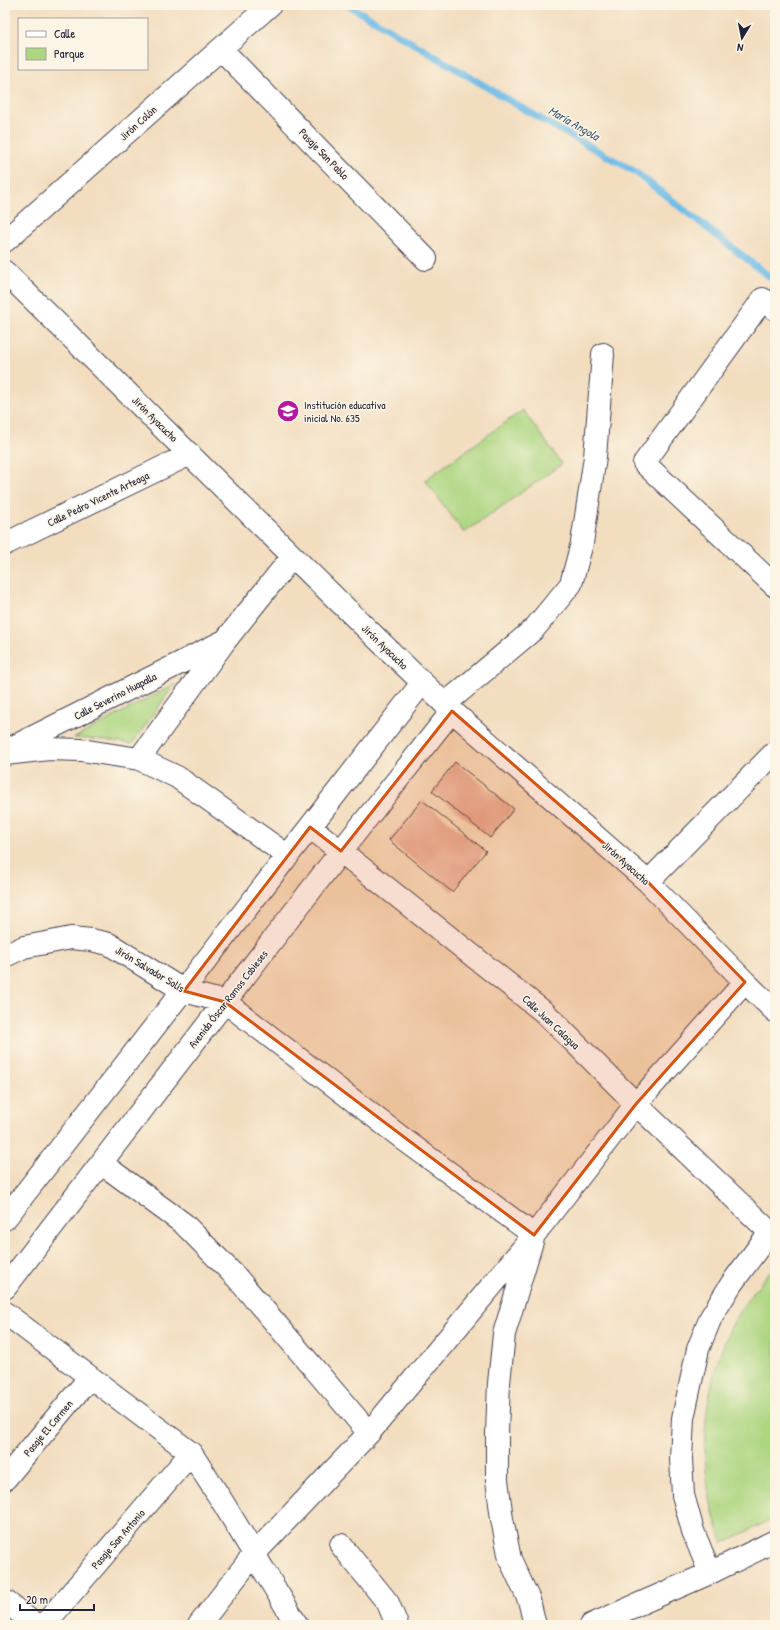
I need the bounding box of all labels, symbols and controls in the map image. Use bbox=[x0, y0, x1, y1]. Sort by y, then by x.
legend bbox=[18, 18, 148, 70]
north arrow bbox=[722, 18, 762, 58]
text: Calle bbox=[54, 25, 75, 42]
text: N bbox=[736, 40, 744, 55]
text: Parque bbox=[54, 45, 84, 62]
water label: María Angola bbox=[546, 102, 604, 145]
street label: Jirón Colón bbox=[116, 103, 160, 143]
street label: Pasaje San Pablo bbox=[296, 125, 352, 183]
street label: Jirón Ayacucho bbox=[129, 393, 181, 445]
school or university icon: Institución educativa inicial No. 635 bbox=[275, 398, 301, 424]
place label: Institución educativa inicial No. 635 bbox=[304, 398, 386, 425]
street label: Calle Pedro Vicente Arteaga bbox=[45, 468, 152, 530]
street label: Jirón Ayacucho bbox=[359, 621, 411, 673]
street label: Calle Severino Huapalla bbox=[71, 669, 159, 723]
street label: Jirón Ayacucho bbox=[599, 838, 653, 888]
street label: Jirón Salvador Solís bbox=[113, 943, 187, 995]
street label: Avenida Óscar Ramos Cabieses bbox=[185, 947, 271, 1051]
street label: Calle Juan Calagua bbox=[519, 992, 583, 1053]
street label: Pasaje El Carmen bbox=[20, 1397, 76, 1459]
street label: Pasaje San Antonio bbox=[88, 1506, 148, 1572]
scale bar bbox=[20, 1586, 94, 1612]
text: 20 m bbox=[26, 1591, 48, 1608]

